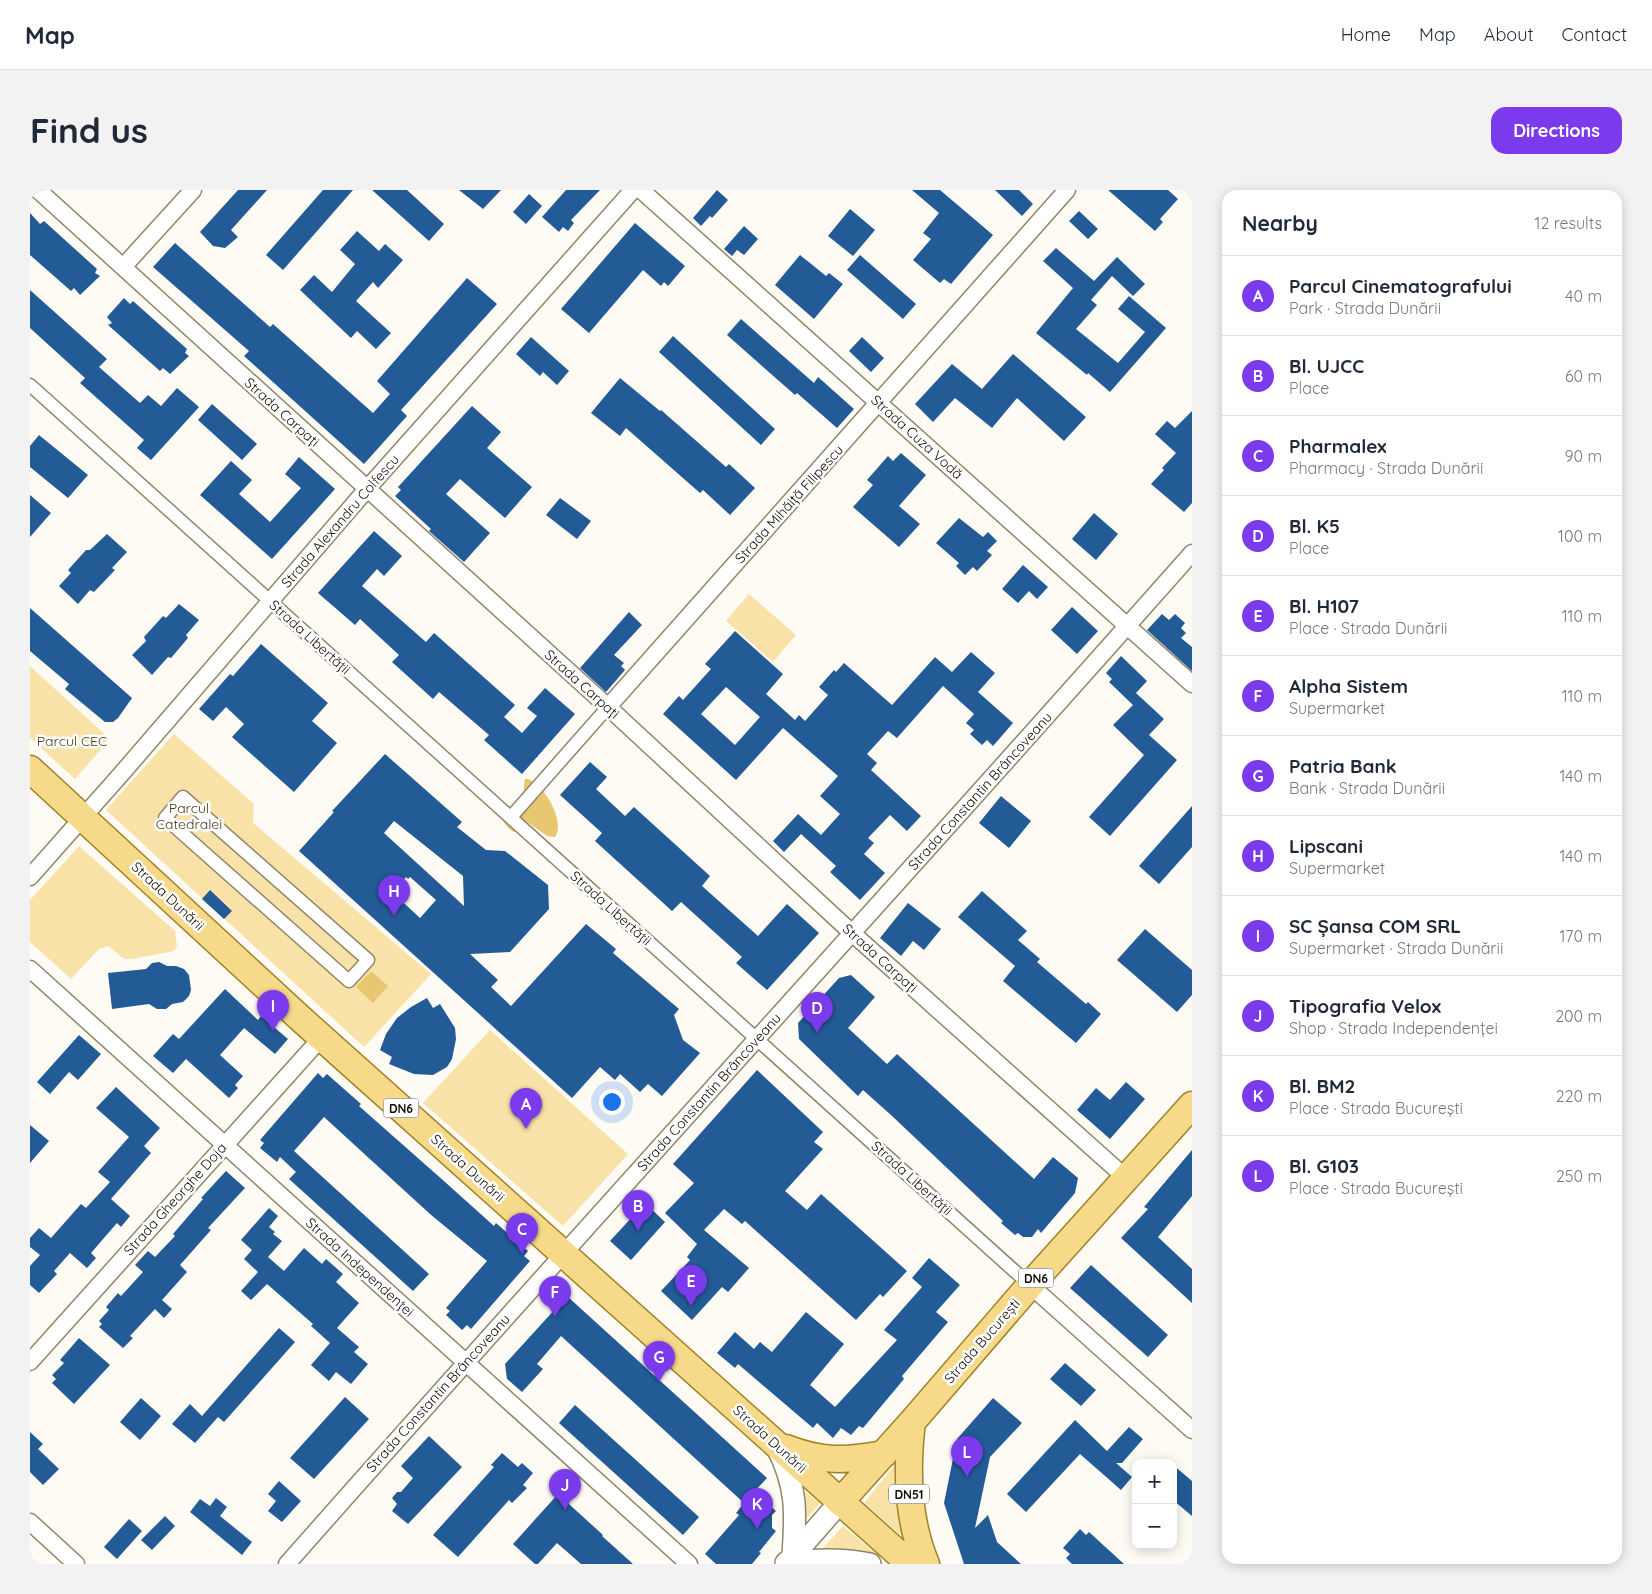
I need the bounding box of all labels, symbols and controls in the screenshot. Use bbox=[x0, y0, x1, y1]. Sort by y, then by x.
text: Map bbox=[25, 20, 75, 50]
text: Home bbox=[1341, 23, 1391, 46]
text: Map bbox=[1419, 23, 1456, 46]
text: About bbox=[1484, 23, 1534, 46]
text: Contact bbox=[1562, 23, 1627, 46]
button: Directions bbox=[1491, 107, 1622, 154]
text: Find us bbox=[30, 108, 148, 152]
text: Nearby bbox=[1242, 210, 1318, 236]
text: 12 results bbox=[1535, 213, 1602, 233]
text: Parcul Cinematografului bbox=[1289, 274, 1512, 298]
text: A bbox=[1253, 286, 1263, 306]
text: 40 m bbox=[1565, 286, 1602, 306]
text: Park · Strada Dunării bbox=[1289, 298, 1441, 318]
text: Bl. UJCC bbox=[1289, 354, 1364, 378]
text: B bbox=[1253, 366, 1263, 386]
text: 60 m bbox=[1565, 366, 1602, 386]
street label: Strada Carpați bbox=[241, 374, 323, 450]
text: Place bbox=[1289, 378, 1329, 398]
street label: Strada Cuza Vodă bbox=[867, 391, 967, 483]
text: Pharmalex bbox=[1289, 434, 1387, 458]
street label: Strada Mihăiță Filipescu bbox=[731, 441, 847, 567]
text: C bbox=[1253, 446, 1263, 466]
text: 90 m bbox=[1565, 446, 1602, 466]
street label: Strada Alexandru Colfescu bbox=[277, 451, 403, 591]
text: Pharmacy · Strada Dunării bbox=[1289, 458, 1483, 478]
text: Bl. K5 bbox=[1289, 514, 1340, 538]
text: D bbox=[1252, 526, 1264, 546]
text: 100 m bbox=[1558, 526, 1602, 546]
text: Place bbox=[1289, 538, 1329, 558]
text: Bl. H107 bbox=[1289, 594, 1359, 618]
street label: Strada Libertății bbox=[266, 596, 354, 678]
text: E bbox=[1253, 606, 1263, 626]
text: 110 m bbox=[1562, 606, 1602, 626]
text: Place · Strada Dunării bbox=[1289, 618, 1448, 638]
street label: Strada Carpați bbox=[541, 646, 623, 722]
text: Alpha Sistem bbox=[1289, 674, 1408, 698]
text: F bbox=[1254, 686, 1263, 706]
text: 110 m bbox=[1562, 686, 1602, 706]
text: Supermarket bbox=[1289, 698, 1385, 718]
street label: Strada Constantin Brâncoveanu bbox=[904, 708, 1056, 874]
park label: Parcul CEC bbox=[37, 732, 107, 750]
text: Patria Bank bbox=[1289, 754, 1397, 778]
text: G bbox=[1252, 766, 1264, 786]
text: 140 m bbox=[1559, 766, 1602, 786]
text: Bank · Strada Dunării bbox=[1289, 778, 1445, 798]
park label: Parcul Catedralei bbox=[156, 799, 222, 833]
text: Lipscani bbox=[1289, 834, 1363, 858]
text: H bbox=[1252, 846, 1264, 866]
text: 140 m bbox=[1559, 846, 1602, 866]
street label: Strada Dunării bbox=[128, 858, 208, 934]
text: Supermarket bbox=[1289, 858, 1385, 878]
street label: Strada Libertății bbox=[567, 867, 655, 949]
pin: H bbox=[378, 875, 410, 916]
text: SC Șansa COM SRL bbox=[1289, 914, 1461, 938]
street label: Strada Carpați bbox=[839, 920, 921, 996]
text: I bbox=[1256, 926, 1260, 946]
text: 170 m bbox=[1559, 926, 1602, 946]
text: Supermarket · Strada Dunării bbox=[1289, 938, 1503, 958]
pin: I bbox=[257, 990, 289, 1031]
pin: D bbox=[801, 992, 833, 1033]
text: Tipografia Velox bbox=[1289, 994, 1441, 1018]
text: J bbox=[1254, 1006, 1262, 1026]
text: 200 m bbox=[1555, 1006, 1602, 1026]
street label: Strada Constantin Brâncoveanu bbox=[633, 1009, 785, 1175]
text: Shop · Strada Independenței bbox=[1289, 1018, 1498, 1038]
text: Bl. BM2 bbox=[1289, 1074, 1355, 1098]
text: K bbox=[1253, 1086, 1263, 1106]
text: 220 m bbox=[1556, 1086, 1602, 1106]
pin: A bbox=[510, 1088, 542, 1129]
your location bbox=[599, 1089, 625, 1115]
road number: DN6 bbox=[384, 1098, 418, 1118]
text: Place · Strada București bbox=[1289, 1098, 1463, 1118]
street label: Strada Dunării bbox=[427, 1130, 509, 1206]
street label: Strada Libertății bbox=[868, 1137, 956, 1219]
street label: Strada Gheorghe Doja bbox=[120, 1139, 230, 1259]
text: Bl. G103 bbox=[1289, 1154, 1359, 1178]
text: L bbox=[1254, 1166, 1263, 1186]
text: 250 m bbox=[1556, 1166, 1602, 1186]
text: Place · Strada București bbox=[1289, 1178, 1463, 1198]
pin: B bbox=[622, 1190, 654, 1231]
pin: C bbox=[506, 1213, 538, 1254]
street label: Strada Independenței bbox=[302, 1214, 418, 1320]
pin: E bbox=[675, 1265, 707, 1306]
road number: DN6 bbox=[1018, 1268, 1054, 1288]
pin: F bbox=[539, 1276, 571, 1317]
street label: Strada București bbox=[940, 1295, 1024, 1387]
street label: Strada Constantin Brâncoveanu bbox=[362, 1310, 514, 1476]
pin: G bbox=[643, 1341, 675, 1382]
street label: Strada Dunării bbox=[729, 1401, 811, 1477]
pin: L bbox=[951, 1436, 983, 1477]
map controls bbox=[1132, 1459, 1177, 1549]
button: + bbox=[1132, 1459, 1177, 1504]
pin: J bbox=[549, 1469, 581, 1510]
road number: DN51 bbox=[889, 1485, 929, 1504]
pin: K bbox=[741, 1488, 773, 1529]
button: − bbox=[1132, 1504, 1177, 1549]

